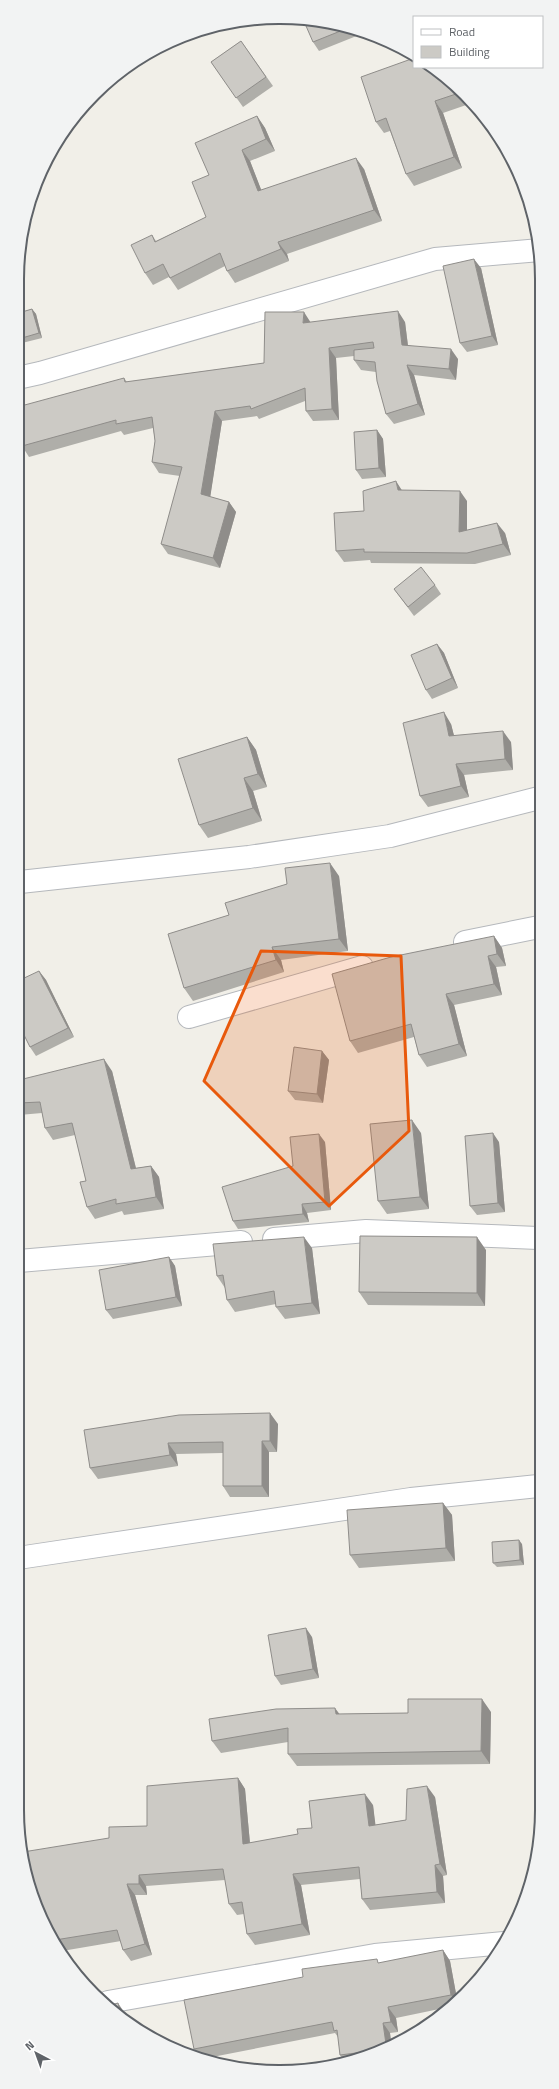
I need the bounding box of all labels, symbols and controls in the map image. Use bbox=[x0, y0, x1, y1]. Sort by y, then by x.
legend bbox=[413, 16, 543, 68]
text: Road bbox=[449, 22, 475, 41]
text: Building bbox=[449, 42, 490, 61]
north arrow bbox=[16, 2033, 56, 2073]
text: N bbox=[21, 2037, 38, 2054]

